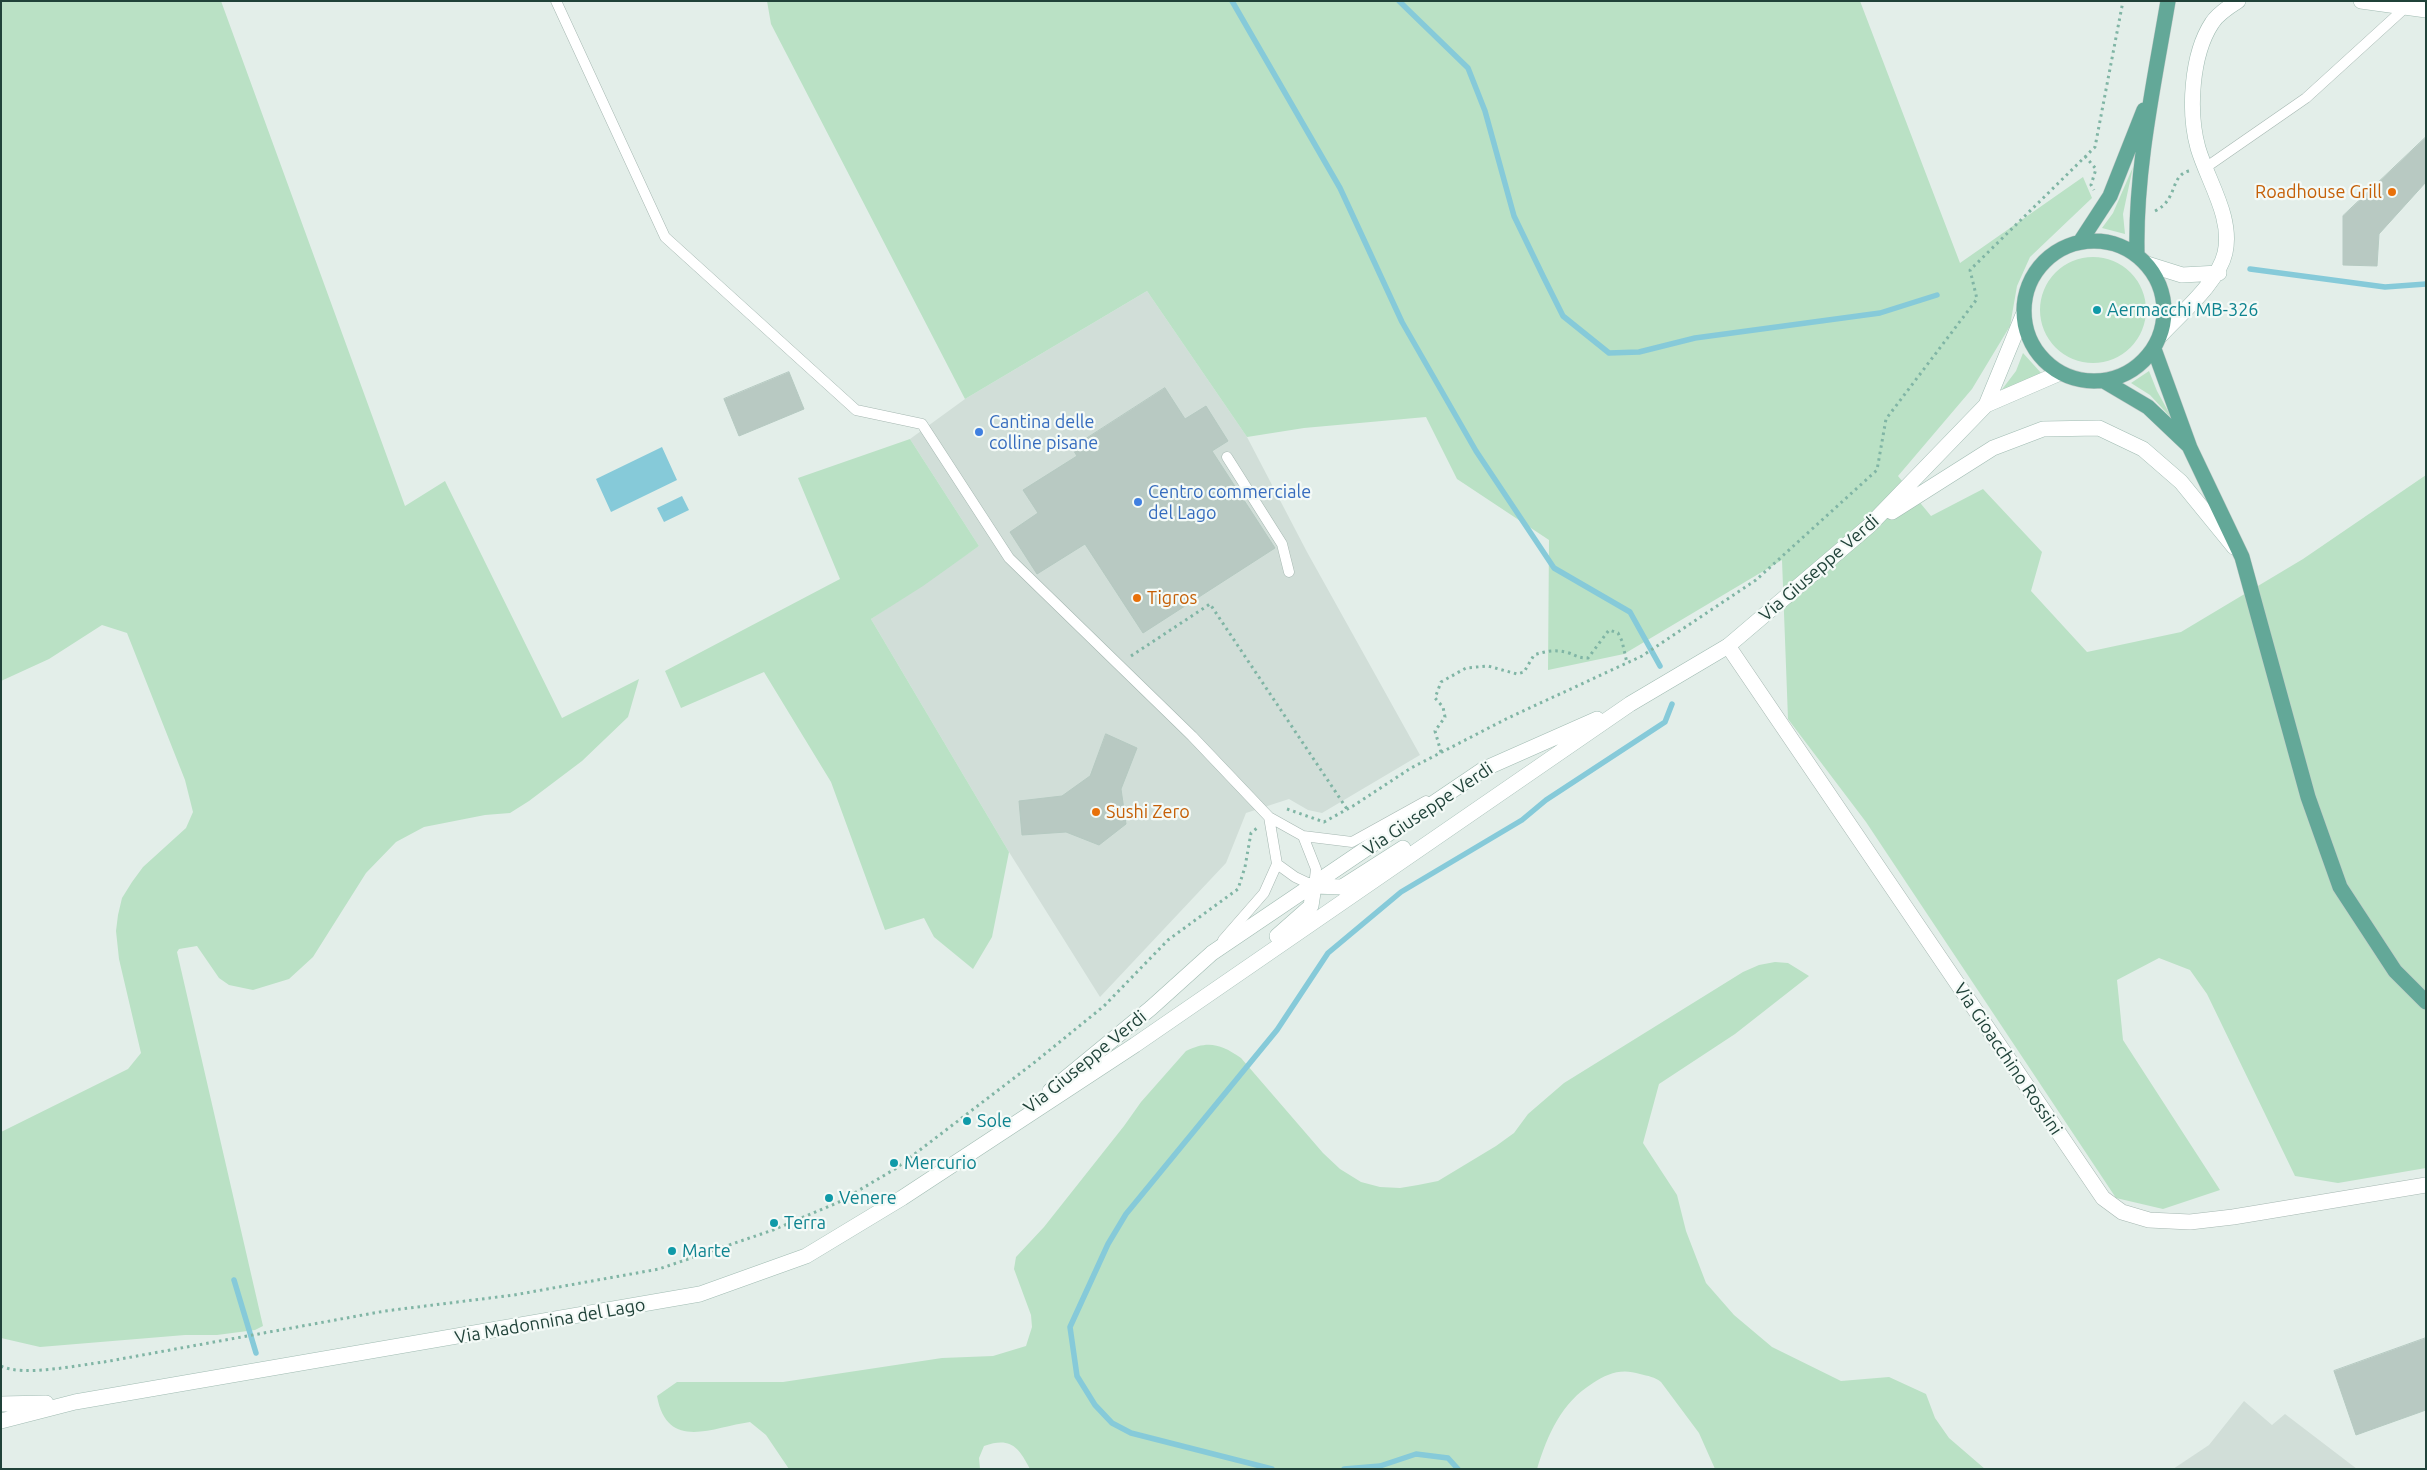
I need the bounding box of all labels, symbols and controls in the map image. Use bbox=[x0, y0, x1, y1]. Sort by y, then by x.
place label: Roadhouse Grill bbox=[2255, 181, 2382, 203]
marker: Roadhouse Grill bbox=[2386, 186, 2398, 198]
place label: Aermacchi MB-326 bbox=[2107, 299, 2258, 321]
marker: Aermacchi MB-326 bbox=[2091, 304, 2103, 316]
place label: Cantina delle colline pisane bbox=[989, 411, 1098, 454]
marker: Cantina delle colline pisane bbox=[973, 426, 985, 438]
place label: Centro commerciale del Lago bbox=[1148, 481, 1311, 524]
marker: Centro commerciale del Lago bbox=[1132, 496, 1144, 508]
street label: Via Giuseppe Verdi bbox=[1755, 510, 1883, 626]
place label: Tigros bbox=[1147, 587, 1197, 609]
marker: Tigros bbox=[1131, 592, 1143, 604]
street label: Via Giuseppe Verdi bbox=[1359, 758, 1497, 860]
place label: Sushi Zero bbox=[1106, 801, 1190, 823]
marker: Sushi Zero bbox=[1090, 806, 1102, 818]
street label: Via Gioacchino Rossini bbox=[1949, 979, 2067, 1139]
street label: Via Giuseppe Verdi bbox=[1019, 1006, 1151, 1118]
place label: Sole bbox=[977, 1110, 1012, 1132]
marker: Sole bbox=[961, 1115, 973, 1127]
place label: Mercurio bbox=[904, 1152, 977, 1174]
marker: Mercurio bbox=[888, 1157, 900, 1169]
place label: Venere bbox=[839, 1187, 897, 1209]
marker: Venere bbox=[823, 1192, 835, 1204]
place label: Terra bbox=[784, 1212, 826, 1234]
marker: Terra bbox=[768, 1217, 780, 1229]
place label: Marte bbox=[682, 1240, 731, 1262]
marker: Marte bbox=[666, 1245, 678, 1257]
street label: Via Madonnina del Lago bbox=[453, 1294, 647, 1348]

